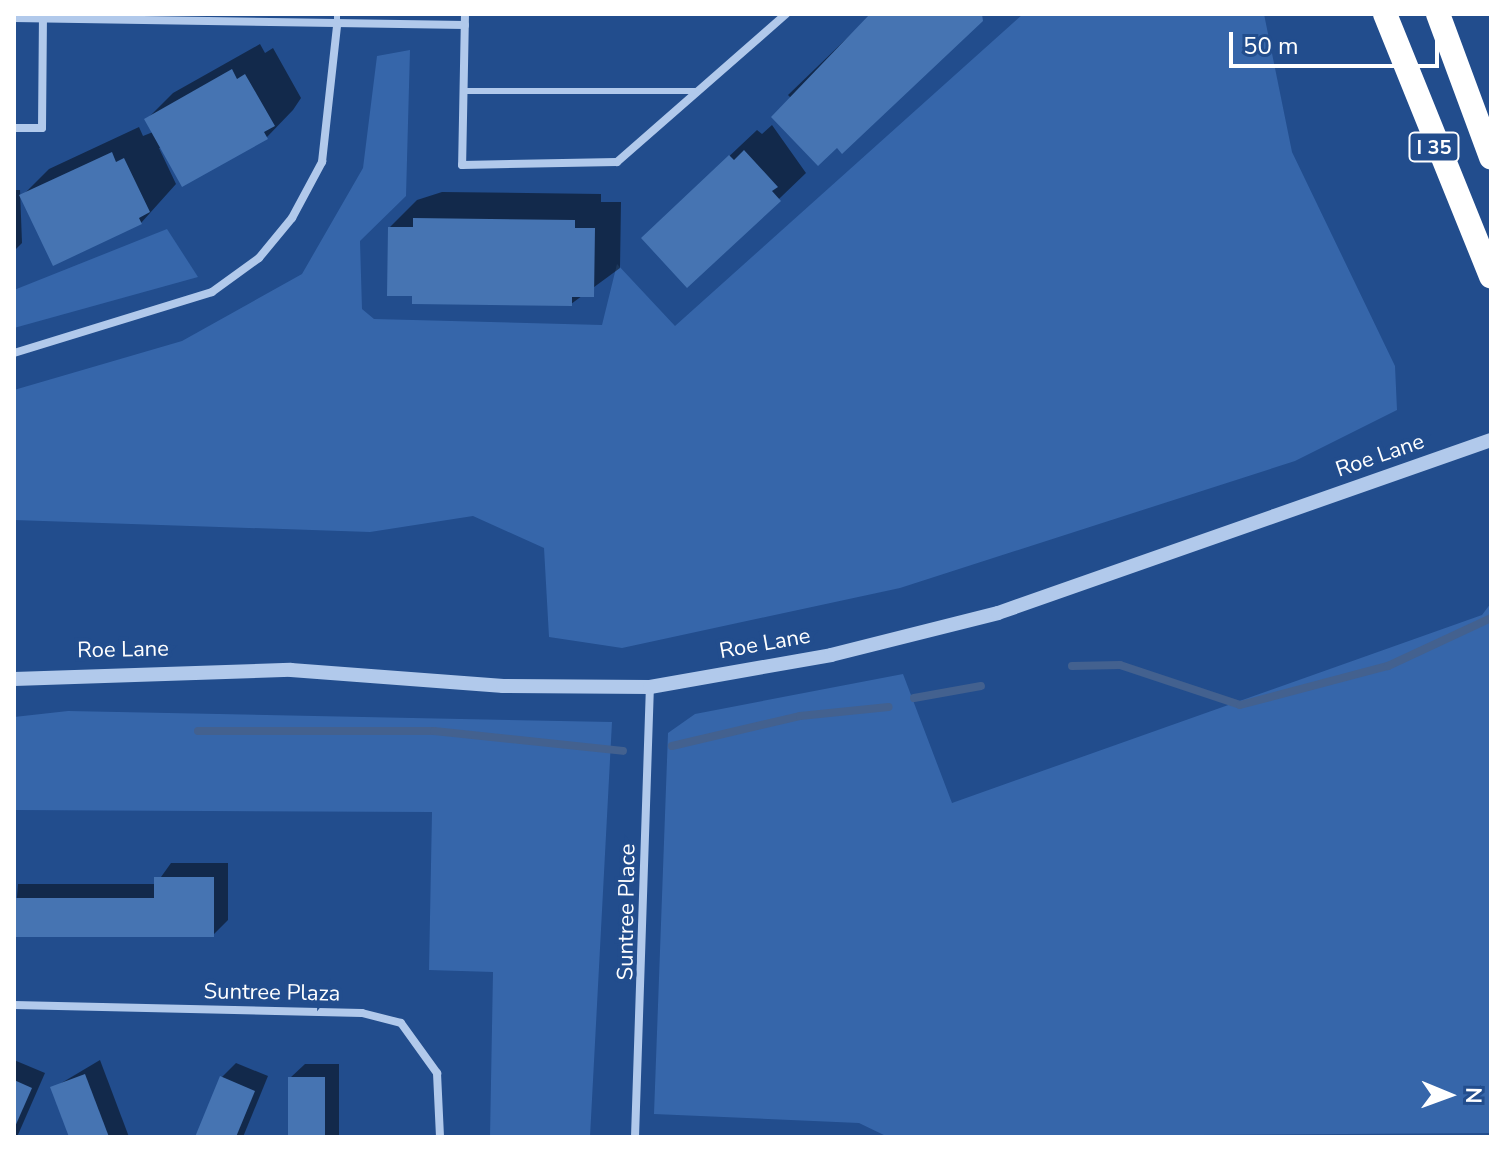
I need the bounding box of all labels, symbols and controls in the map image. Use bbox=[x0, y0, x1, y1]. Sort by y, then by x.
scale bar bbox=[1233, 16, 1443, 66]
text: 50 m bbox=[1243, 30, 1299, 62]
road number: I 35 bbox=[1408, 131, 1460, 163]
street label: Roe Lane bbox=[1332, 429, 1428, 483]
street label: Roe Lane bbox=[717, 623, 813, 665]
street label: Roe Lane bbox=[77, 636, 169, 664]
street label: Suntree Place bbox=[613, 843, 641, 981]
street label: Suntree Plaza bbox=[203, 979, 341, 1007]
north arrow bbox=[1409, 1055, 1489, 1135]
text: N bbox=[1458, 1087, 1488, 1104]

